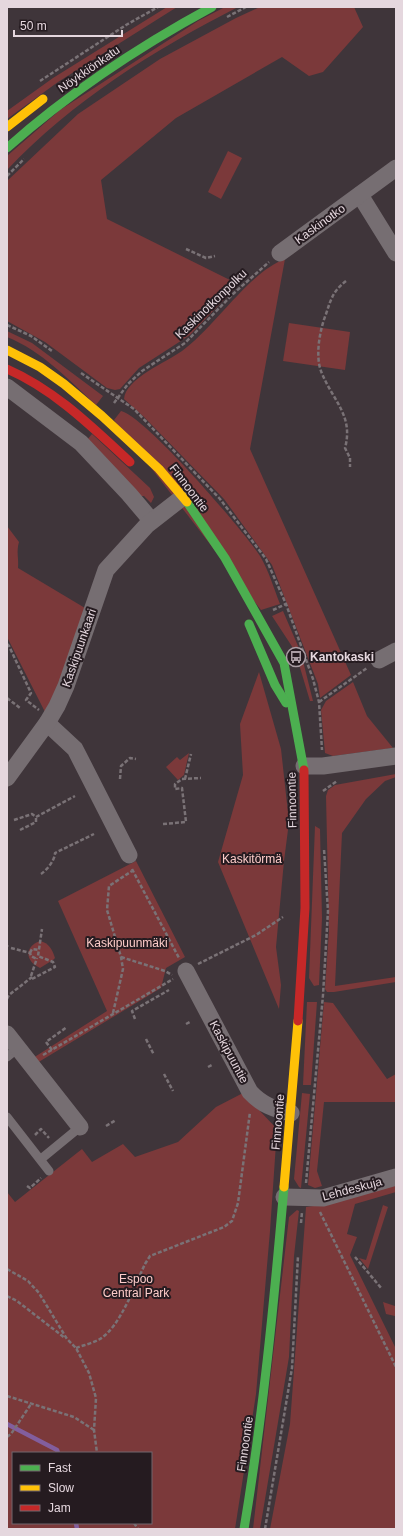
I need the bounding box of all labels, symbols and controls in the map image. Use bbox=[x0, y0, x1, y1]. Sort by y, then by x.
scale bar bbox=[14, 12, 122, 38]
text: 50 m bbox=[20, 19, 47, 33]
street label: Nöykkiönkatu bbox=[55, 43, 123, 95]
street label: Kaskinotko bbox=[292, 201, 348, 247]
street label: Kaskinotkonpolku bbox=[172, 266, 250, 342]
street label: Finnoontie bbox=[167, 461, 212, 515]
street label: Kaskipuunkaari bbox=[59, 607, 99, 689]
bus stop icon: Kantokaski bbox=[285, 646, 307, 668]
place label: Kantokaski bbox=[310, 650, 374, 664]
street label: Finnoontie bbox=[285, 772, 299, 828]
park label: Kaskitörmä bbox=[222, 852, 282, 866]
park label: Kaskipuunmäki bbox=[86, 936, 168, 950]
street label: Kaskipuuntie bbox=[207, 1018, 251, 1086]
street label: Finnoontie bbox=[269, 1093, 287, 1151]
street label: Lehdeskuja bbox=[321, 1174, 384, 1204]
park label: Espoo Central Park bbox=[103, 1272, 170, 1300]
street label: Finnoontie bbox=[234, 1415, 256, 1473]
legend bbox=[12, 1452, 152, 1524]
text: Fast bbox=[48, 1461, 72, 1475]
text: Slow bbox=[48, 1481, 74, 1495]
text: Jam bbox=[48, 1501, 71, 1515]

